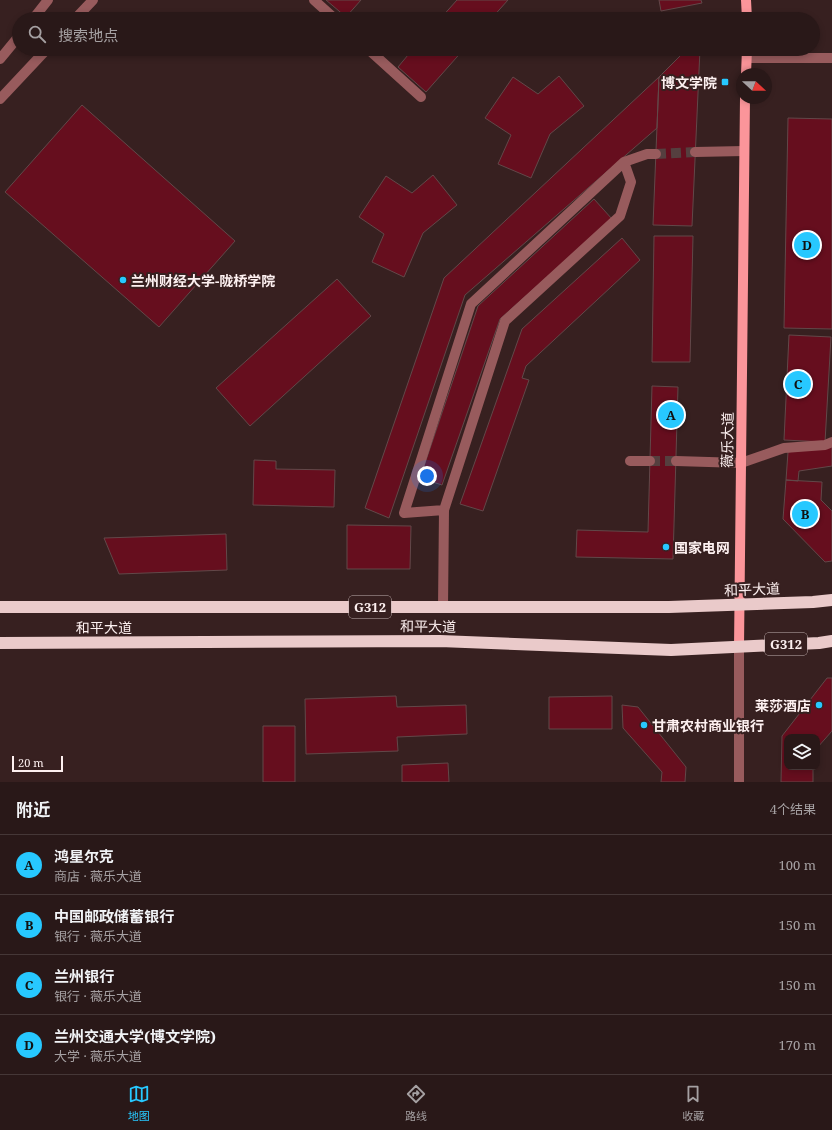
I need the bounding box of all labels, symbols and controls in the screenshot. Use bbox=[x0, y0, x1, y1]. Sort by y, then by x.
search box bbox=[12, 12, 820, 56]
icon: search bbox=[26, 23, 48, 45]
text: 搜索地点 bbox=[58, 25, 118, 45]
north arrow bbox=[736, 68, 772, 104]
place label: 博文学院 bbox=[661, 73, 717, 92]
marker: 博文学院 bbox=[720, 77, 730, 87]
pin: D bbox=[794, 230, 820, 260]
place label: 兰州财经大学-陇桥学院 bbox=[131, 271, 275, 290]
marker: 兰州财经大学-陇桥学院 bbox=[118, 275, 128, 285]
pin: C bbox=[785, 369, 811, 399]
pin: A bbox=[658, 400, 684, 430]
street label: 薇乐大道 bbox=[717, 412, 737, 468]
your location bbox=[417, 466, 437, 486]
pin: B bbox=[792, 499, 818, 529]
place label: 国家电网 bbox=[674, 538, 730, 557]
marker: 国家电网 bbox=[661, 542, 671, 552]
street label: 和平大道 bbox=[724, 579, 780, 599]
road number: G312 bbox=[349, 596, 391, 618]
street label: 和平大道 bbox=[400, 616, 456, 636]
street label: 和平大道 bbox=[76, 618, 132, 637]
road number: G312 bbox=[765, 633, 807, 655]
place label: 莱莎酒店 bbox=[755, 696, 811, 715]
marker: 莱莎酒店 bbox=[814, 700, 824, 710]
place label: 甘肃农村商业银行 bbox=[652, 716, 764, 735]
marker: 甘肃农村商业银行 bbox=[639, 720, 649, 730]
map controls bbox=[784, 734, 820, 770]
button: layers bbox=[784, 734, 820, 770]
scale bar bbox=[12, 754, 63, 773]
text: 20 m bbox=[18, 755, 44, 770]
text: 附近 bbox=[16, 798, 50, 821]
text: 4个结果 bbox=[770, 800, 816, 818]
text: 鸿星尔克 bbox=[54, 846, 114, 866]
text: A bbox=[24, 856, 34, 874]
text: 100 m bbox=[779, 856, 816, 874]
text: 商店 · 薇乐大道 bbox=[54, 867, 142, 885]
text: 中国邮政储蓄银行 bbox=[54, 906, 174, 926]
text: B bbox=[25, 916, 33, 934]
text: 150 m bbox=[779, 916, 816, 934]
text: 银行 · 薇乐大道 bbox=[54, 927, 142, 945]
text: 兰州银行 bbox=[54, 966, 114, 986]
text: C bbox=[25, 976, 33, 994]
text: 150 m bbox=[779, 976, 816, 994]
text: 银行 · 薇乐大道 bbox=[54, 987, 142, 1005]
text: 兰州交通大学(博文学院) bbox=[54, 1026, 216, 1046]
text: D bbox=[24, 1036, 34, 1054]
text: 170 m bbox=[779, 1036, 816, 1054]
text: 大学 · 薇乐大道 bbox=[54, 1047, 142, 1065]
tab: 地图 bbox=[128, 1083, 150, 1123]
tab: 路线 bbox=[405, 1083, 427, 1123]
tab: 收藏 bbox=[682, 1083, 704, 1123]

